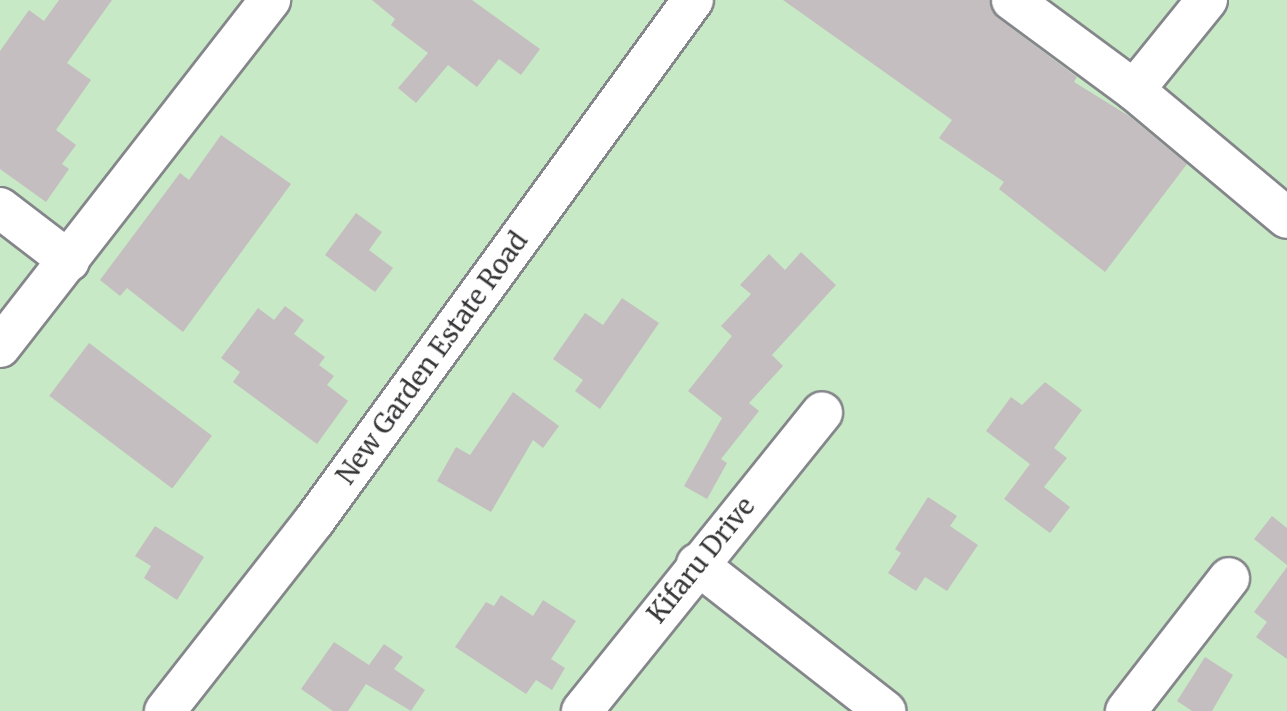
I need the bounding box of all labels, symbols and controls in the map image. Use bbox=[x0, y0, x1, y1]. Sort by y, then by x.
street label: New Garden Estate Road bbox=[330, 226, 534, 490]
street label: Kifaru Drive bbox=[641, 491, 761, 629]

